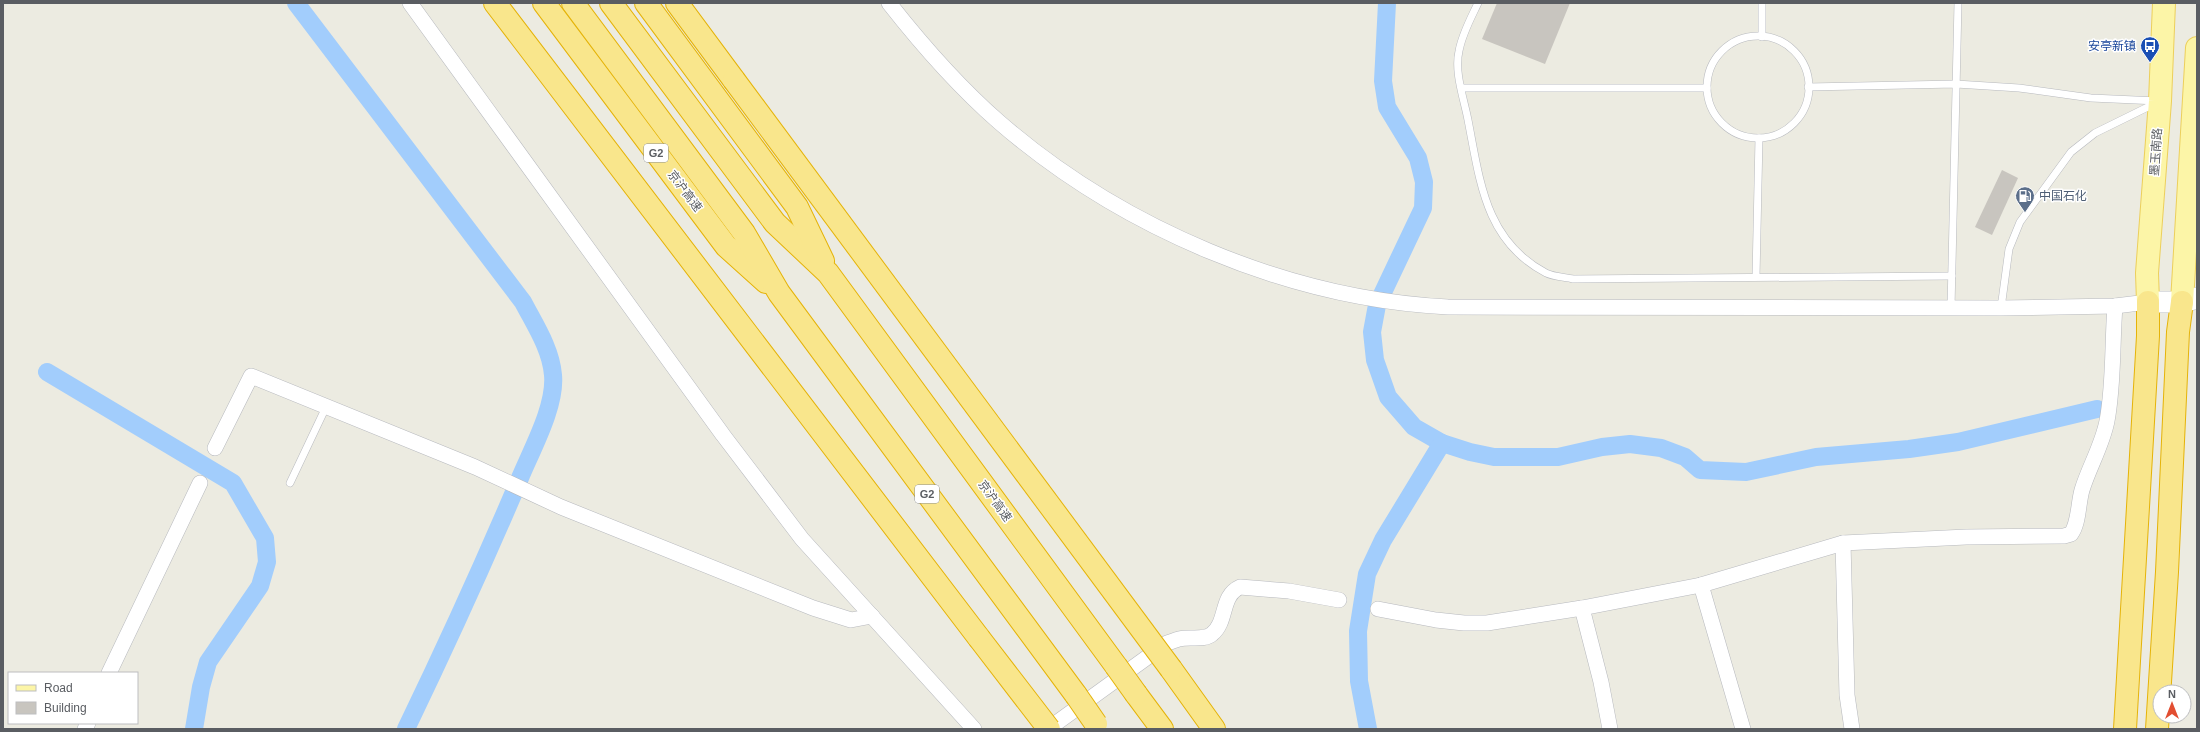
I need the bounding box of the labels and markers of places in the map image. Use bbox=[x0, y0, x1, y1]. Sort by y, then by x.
bus stop icon: 安亭新镇 bbox=[2139, 35, 2161, 63]
place label: 安亭新镇 bbox=[2088, 39, 2136, 53]
fuel station icon: 中国石化 bbox=[2014, 185, 2036, 213]
place label: 中国石化 bbox=[2039, 189, 2087, 203]

